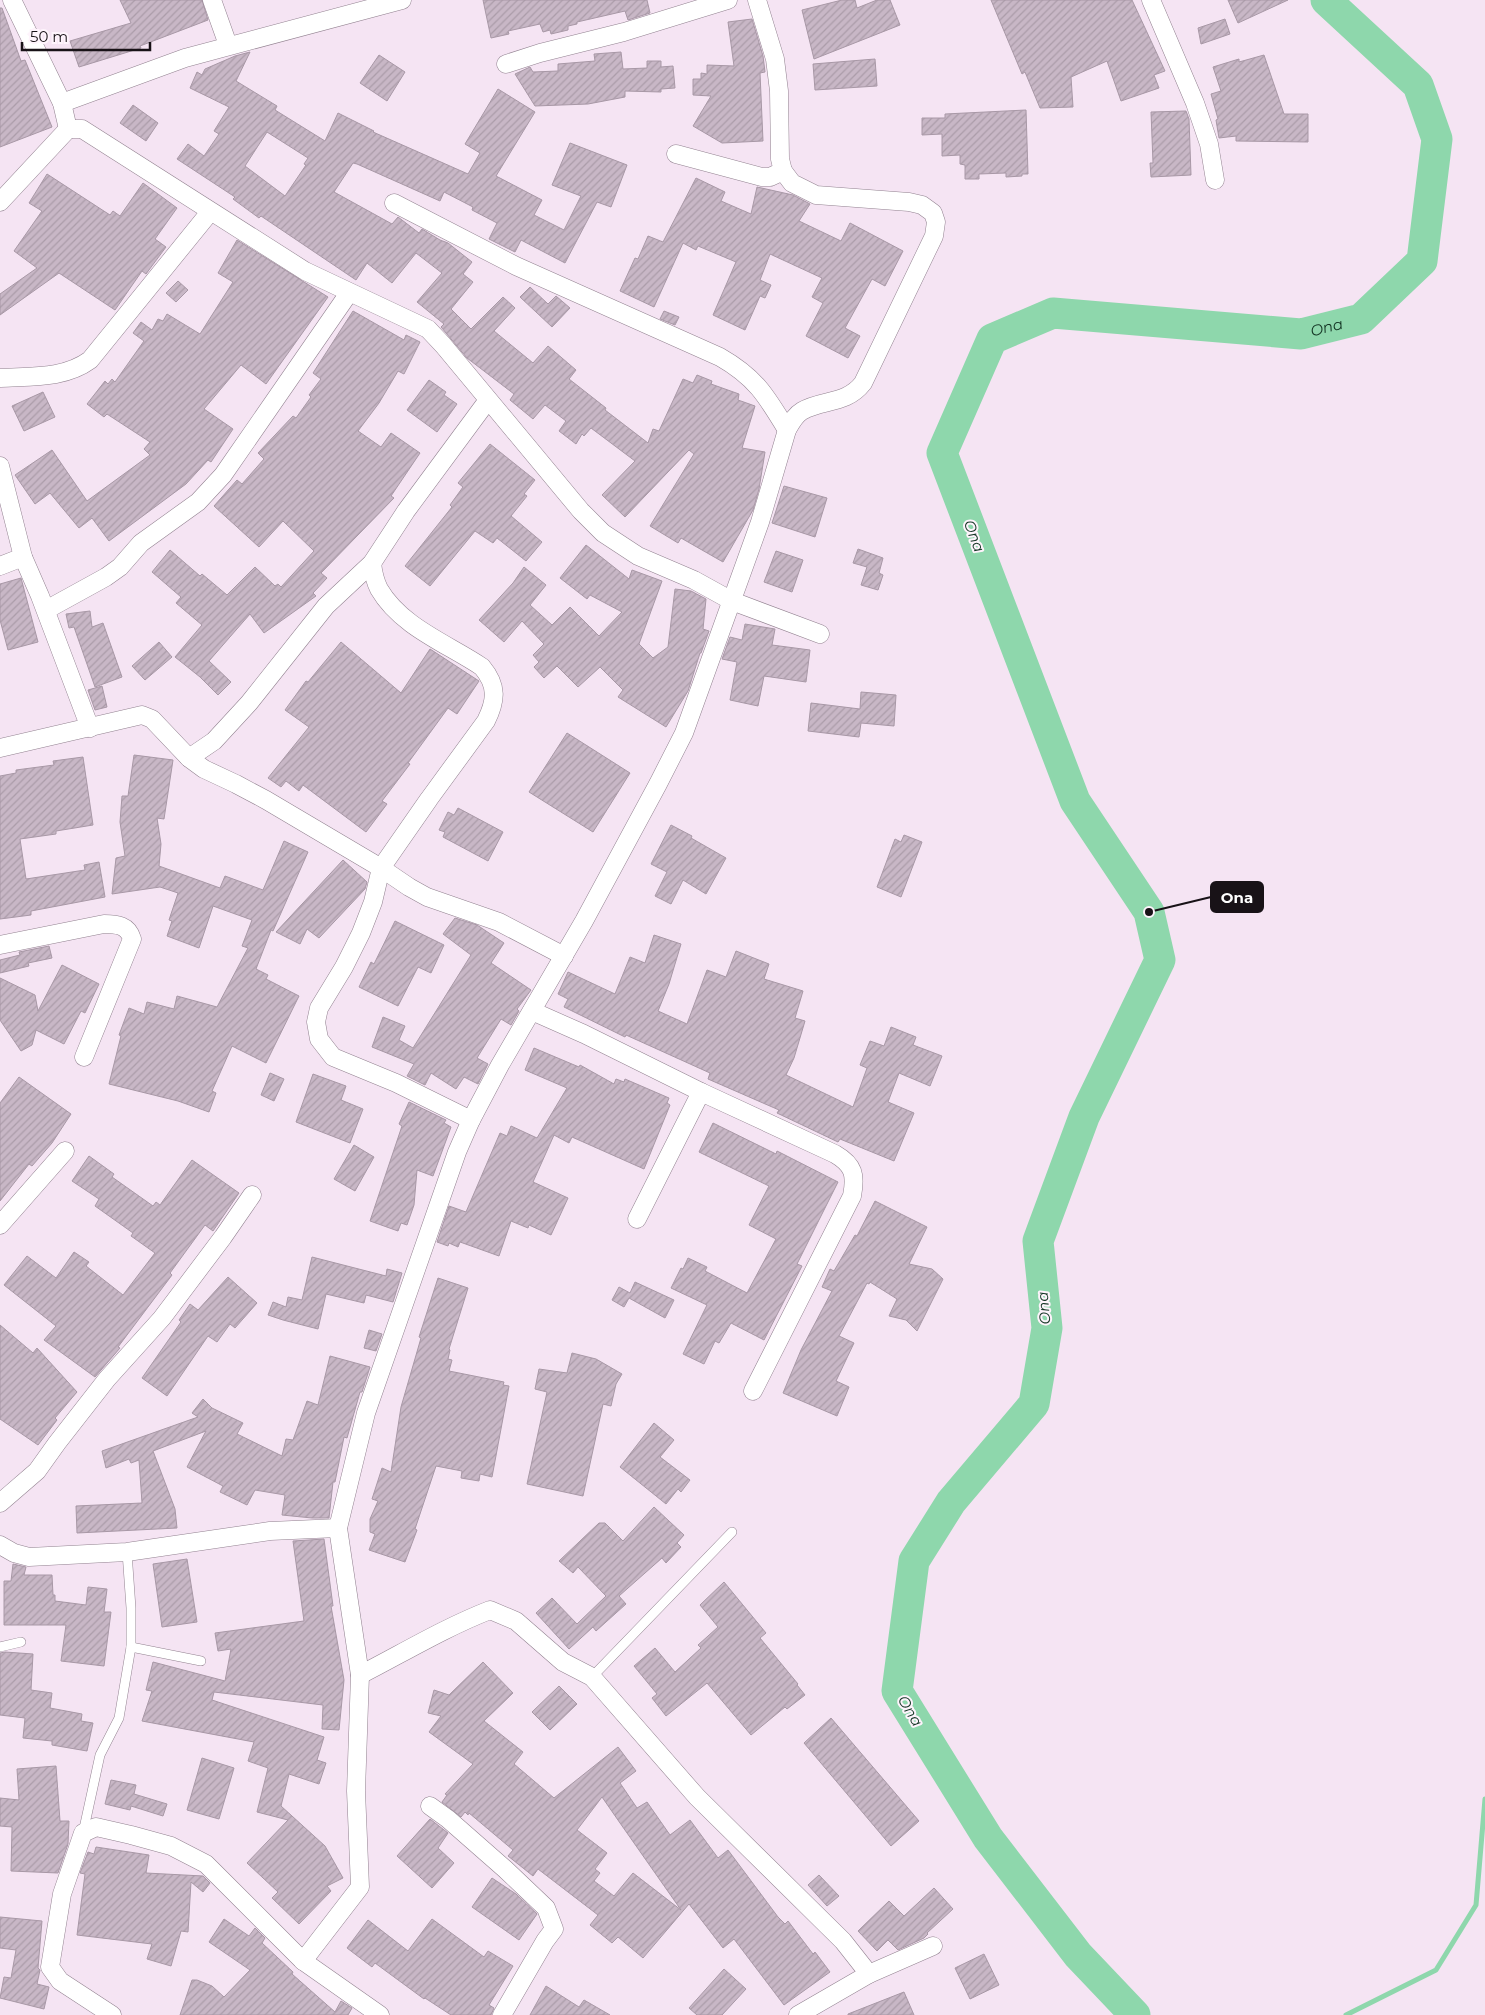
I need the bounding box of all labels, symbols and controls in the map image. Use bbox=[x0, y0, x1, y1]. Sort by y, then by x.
scale bar bbox=[22, 20, 150, 52]
text: 50 m bbox=[30, 27, 68, 46]
water label: Ona bbox=[1308, 314, 1345, 340]
water label: Ona bbox=[960, 517, 989, 555]
callout: Ona bbox=[1211, 882, 1263, 912]
text: Ona bbox=[1221, 888, 1253, 907]
water label: Ona bbox=[1033, 1291, 1054, 1325]
water label: Ona bbox=[894, 1692, 927, 1730]

